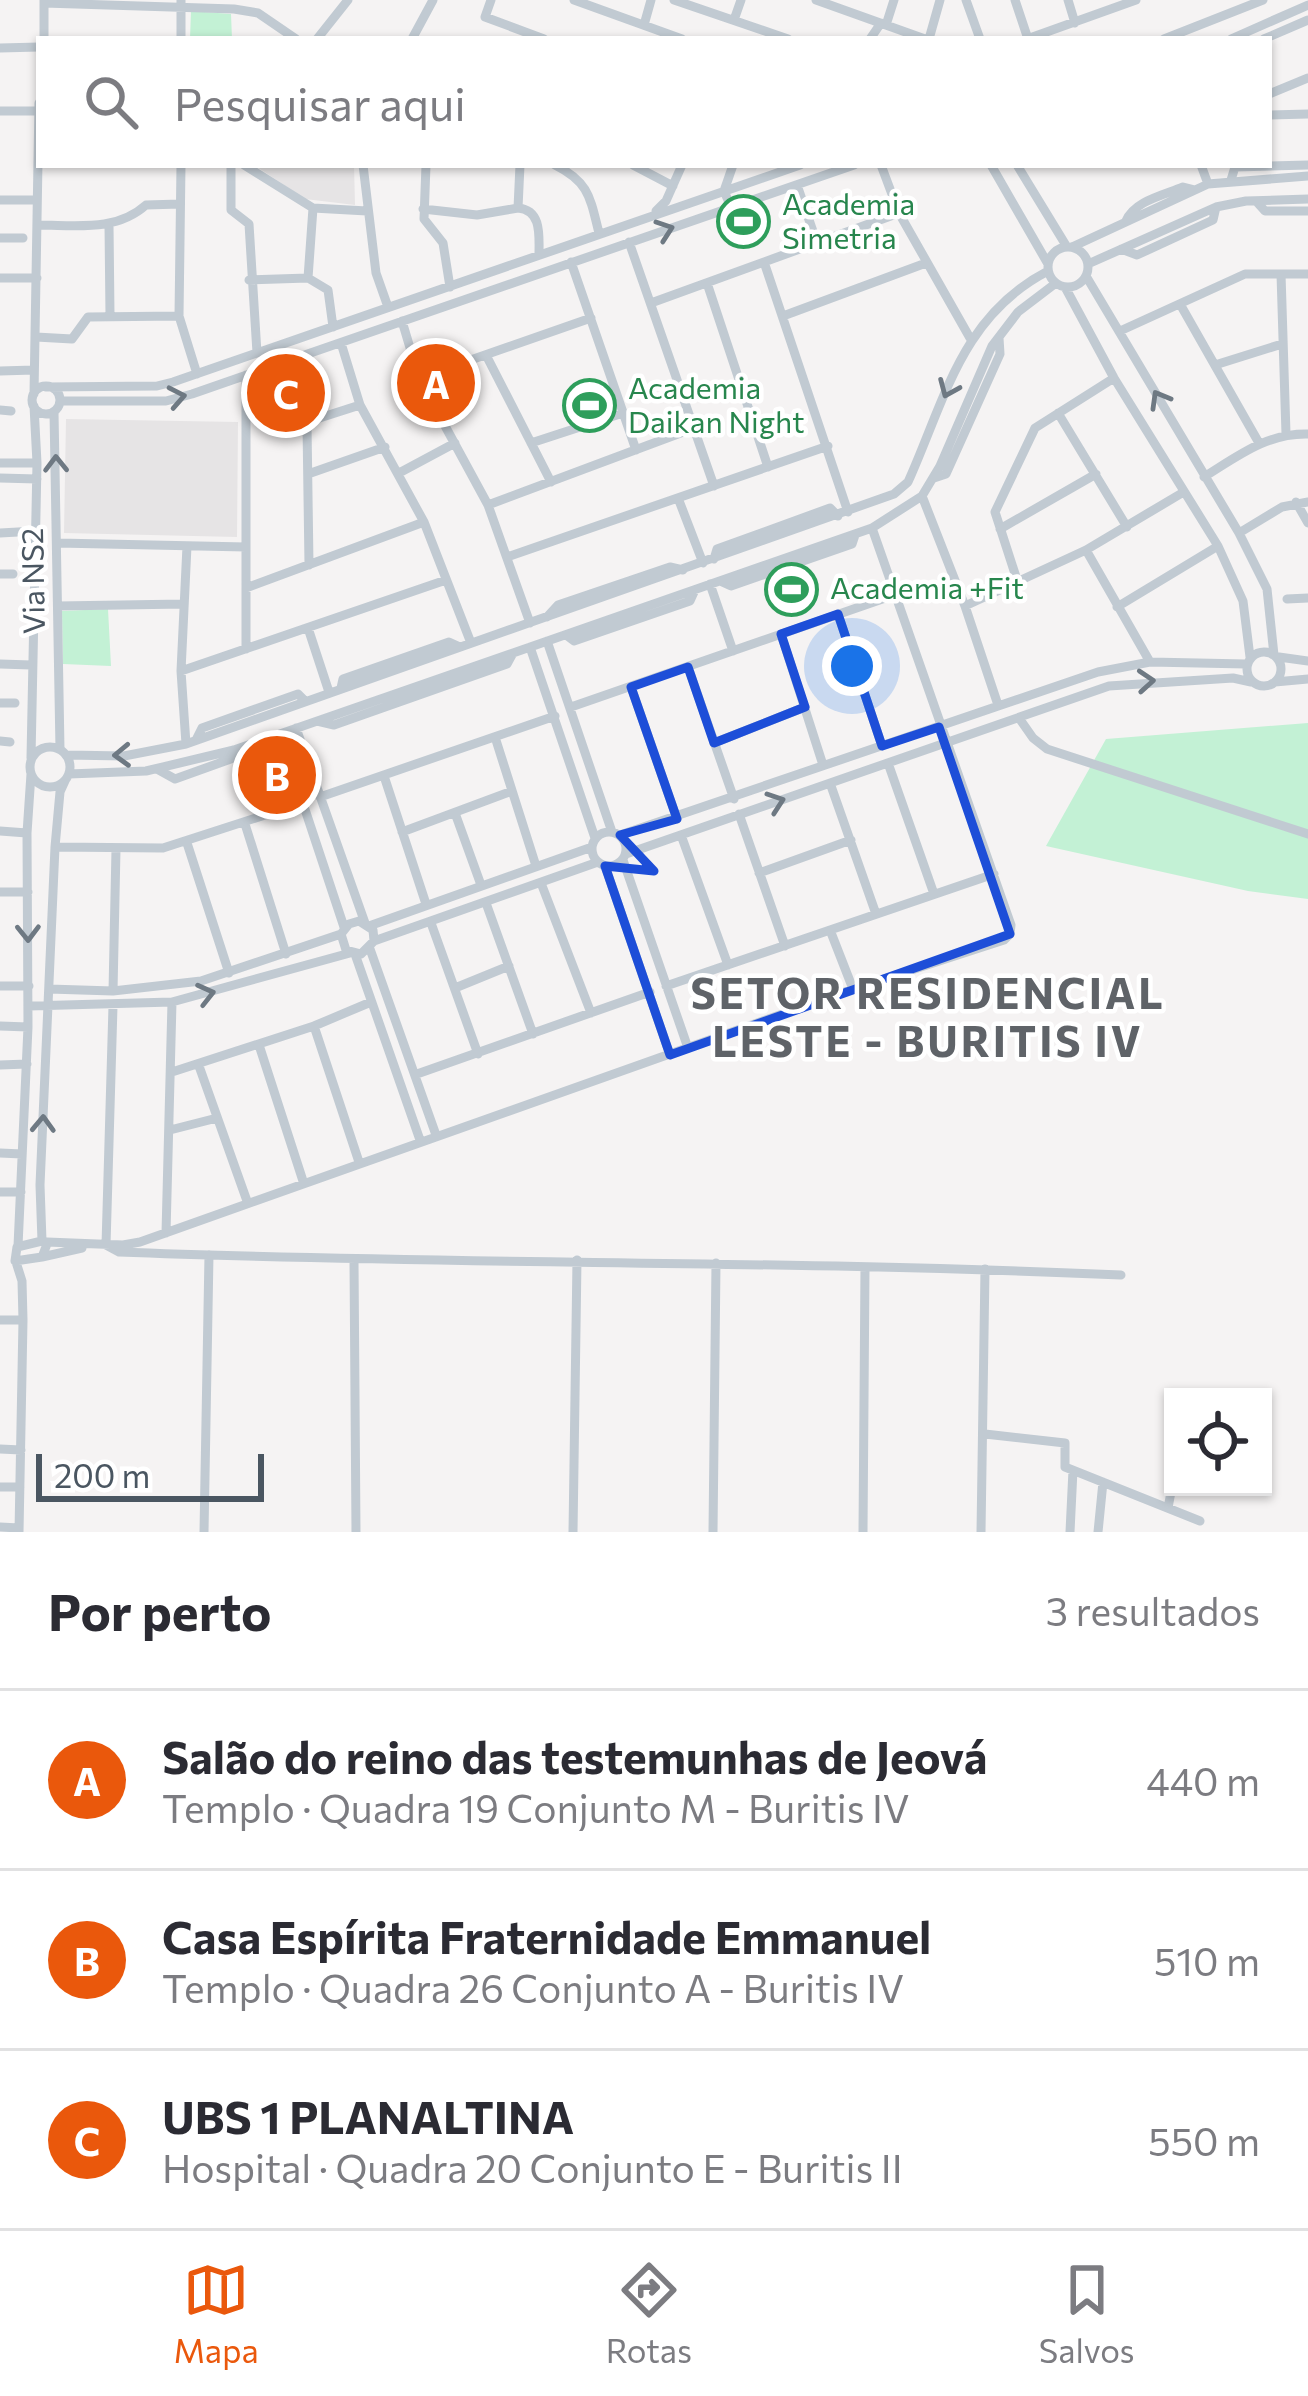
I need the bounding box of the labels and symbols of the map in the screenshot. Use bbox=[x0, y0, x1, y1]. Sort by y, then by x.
place label: Academia Simetria bbox=[782, 184, 915, 255]
sports icon: Academia Simetria bbox=[715, 194, 771, 250]
one-way arrow bbox=[653, 220, 674, 244]
pin: A bbox=[397, 338, 475, 428]
pin: C bbox=[247, 348, 325, 438]
place label: Academia Daikan Night bbox=[628, 368, 804, 439]
one-way arrow bbox=[938, 377, 962, 398]
sports icon: Academia Daikan Night bbox=[561, 378, 617, 434]
one-way arrow bbox=[166, 385, 186, 411]
one-way arrow bbox=[1150, 391, 1173, 412]
one-way arrow bbox=[43, 454, 69, 473]
street label: Via NS2 bbox=[12, 527, 51, 635]
sports icon: Academia +Fit bbox=[763, 561, 819, 617]
place label: Academia +Fit bbox=[830, 568, 1024, 605]
your location bbox=[822, 636, 882, 696]
one-way arrow bbox=[1137, 669, 1156, 695]
pin: B bbox=[238, 730, 316, 820]
one-way arrow bbox=[112, 741, 131, 767]
one-way arrow bbox=[765, 791, 786, 816]
one-way arrow bbox=[15, 925, 41, 943]
district label: SETOR RESIDENCIAL LESTE - BURITIS IV bbox=[690, 966, 1166, 1066]
one-way arrow bbox=[195, 983, 216, 1008]
one-way arrow bbox=[30, 1115, 56, 1133]
scale bar bbox=[36, 1448, 264, 1501]

